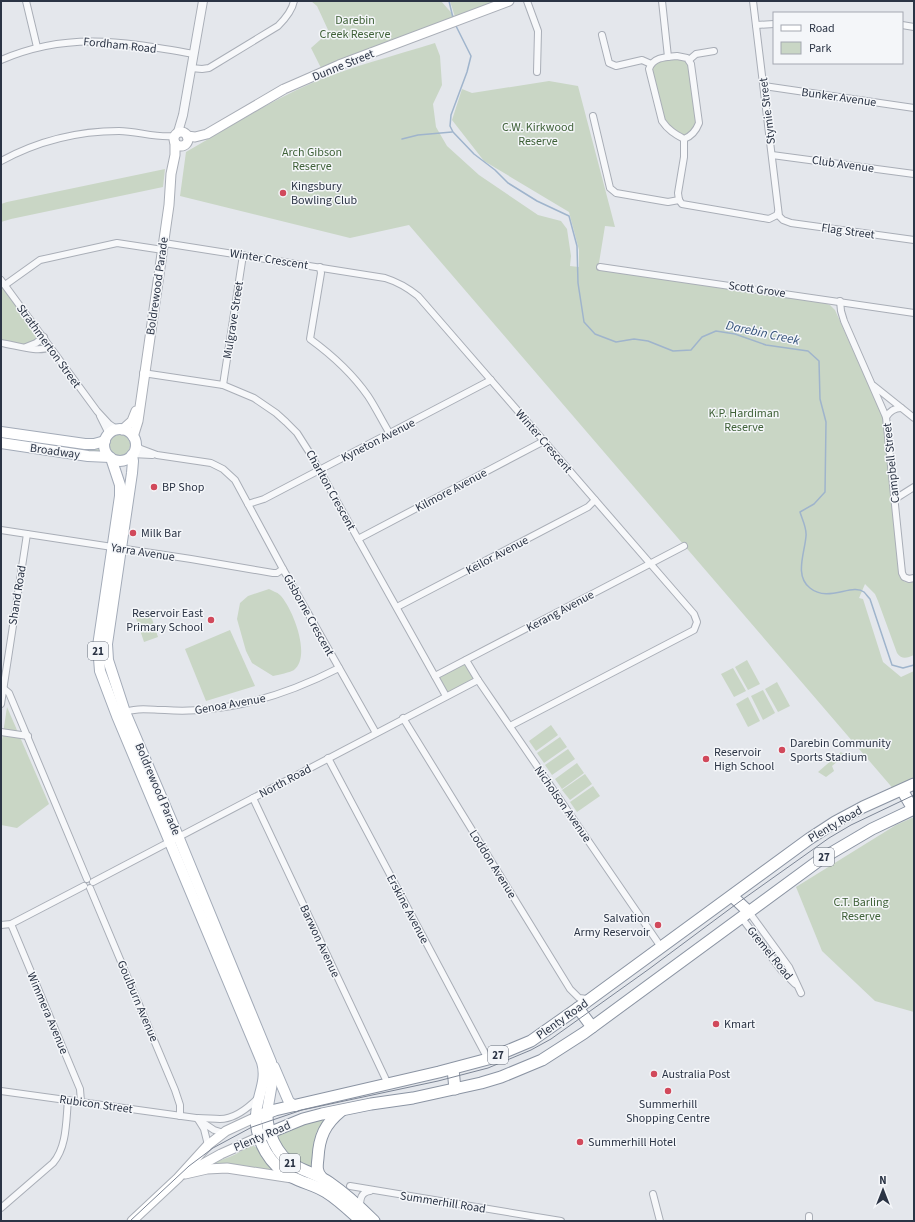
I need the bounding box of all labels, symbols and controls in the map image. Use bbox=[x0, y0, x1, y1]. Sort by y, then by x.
park label: Darebin Creek Reserve bbox=[320, 12, 390, 43]
legend bbox=[773, 12, 903, 64]
text: Road bbox=[809, 20, 835, 37]
street label: Fordham Road bbox=[82, 33, 157, 58]
text: Park bbox=[809, 40, 831, 57]
street label: Dunne Street bbox=[310, 45, 377, 86]
street label: Stymie Street bbox=[755, 77, 780, 145]
street label: Bunker Avenue bbox=[800, 84, 877, 111]
park label: C.W. Kirkwood Reserve bbox=[502, 119, 574, 150]
park label: Arch Gibson Reserve bbox=[282, 144, 342, 175]
street label: Club Avenue bbox=[811, 152, 875, 177]
place label: Kingsbury Bowling Club bbox=[291, 178, 358, 209]
marker: Kingsbury Bowling Club bbox=[278, 188, 288, 198]
street label: Flag Street bbox=[820, 219, 876, 244]
street label: Boldrewood Parade bbox=[142, 236, 173, 336]
street label: Winter Crescent bbox=[229, 245, 309, 274]
street label: Scott Grove bbox=[727, 277, 787, 302]
street label: Mulgrave Street bbox=[219, 280, 248, 360]
street label: Strathmerton Street bbox=[12, 301, 85, 392]
water label: Darebin Creek bbox=[724, 316, 802, 350]
park label: K.P. Hardiman Reserve bbox=[709, 405, 779, 436]
street label: Winter Crescent bbox=[511, 406, 576, 477]
street label: Kyneton Avenue bbox=[338, 414, 418, 466]
street label: Campbell Street bbox=[879, 422, 904, 504]
street label: Broadway bbox=[29, 440, 81, 463]
street label: Charlton Crescent bbox=[301, 447, 360, 534]
street label: Kilmore Avenue bbox=[412, 464, 490, 516]
place label: BP Shop bbox=[162, 479, 205, 496]
marker: BP Shop bbox=[149, 482, 159, 492]
place label: Milk Bar bbox=[141, 525, 182, 542]
marker: Milk Bar bbox=[128, 528, 138, 538]
street label: Keilor Avenue bbox=[463, 532, 532, 579]
street label: Yarra Avenue bbox=[109, 539, 176, 566]
street label: Shand Road bbox=[4, 564, 31, 626]
street label: Gisborne Crescent bbox=[279, 571, 338, 659]
street label: Kerang Avenue bbox=[523, 586, 597, 636]
place label: Reservoir East Primary School bbox=[126, 605, 203, 636]
marker: Reservoir East Primary School bbox=[206, 615, 216, 625]
road number: 21 bbox=[88, 642, 108, 660]
street label: Genoa Avenue bbox=[193, 690, 267, 719]
place label: Darebin Community Sports Stadium bbox=[790, 735, 891, 766]
street label: Boldrewood Parade bbox=[130, 740, 185, 838]
place label: Reservoir High School bbox=[714, 744, 774, 775]
marker: Darebin Community Sports Stadium bbox=[777, 745, 787, 755]
marker: Reservoir High School bbox=[701, 754, 711, 764]
street label: North Road bbox=[256, 761, 314, 802]
street label: Nicholson Avenue bbox=[530, 763, 595, 846]
street label: Plenty Road bbox=[805, 802, 866, 847]
street label: Loddon Avenue bbox=[465, 827, 520, 902]
road number: 27 bbox=[814, 848, 834, 866]
street label: Erskine Avenue bbox=[382, 872, 433, 947]
park label: C.T. Barling Reserve bbox=[833, 894, 889, 925]
street label: Barwon Avenue bbox=[295, 902, 344, 980]
place label: Salvation Army Reservoir bbox=[574, 910, 651, 941]
marker: Salvation Army Reservoir bbox=[653, 920, 663, 930]
street label: Gremel Road bbox=[743, 923, 797, 984]
street label: Goulburn Avenue bbox=[113, 958, 162, 1044]
street label: Wimmera Avenue bbox=[23, 970, 72, 1057]
street label: Plenty Road bbox=[533, 995, 592, 1044]
place label: Kmart bbox=[724, 1016, 755, 1033]
marker: Kmart bbox=[711, 1019, 721, 1029]
road number: 27 bbox=[488, 1046, 508, 1064]
place label: Australia Post bbox=[662, 1066, 730, 1083]
marker: Australia Post bbox=[649, 1069, 659, 1079]
marker: Summerhill Shopping Centre bbox=[663, 1086, 673, 1096]
street label: Rubicon Street bbox=[58, 1091, 134, 1118]
place label: Summerhill Shopping Centre bbox=[626, 1096, 710, 1127]
street label: Plenty Road bbox=[231, 1117, 293, 1156]
place label: Summerhill Hotel bbox=[588, 1134, 676, 1151]
marker: Summerhill Hotel bbox=[575, 1137, 585, 1147]
road number: 21 bbox=[280, 1154, 300, 1172]
north arrow bbox=[863, 1170, 903, 1210]
text: N bbox=[879, 1173, 887, 1188]
street label: Summerhill Road bbox=[399, 1187, 487, 1218]

